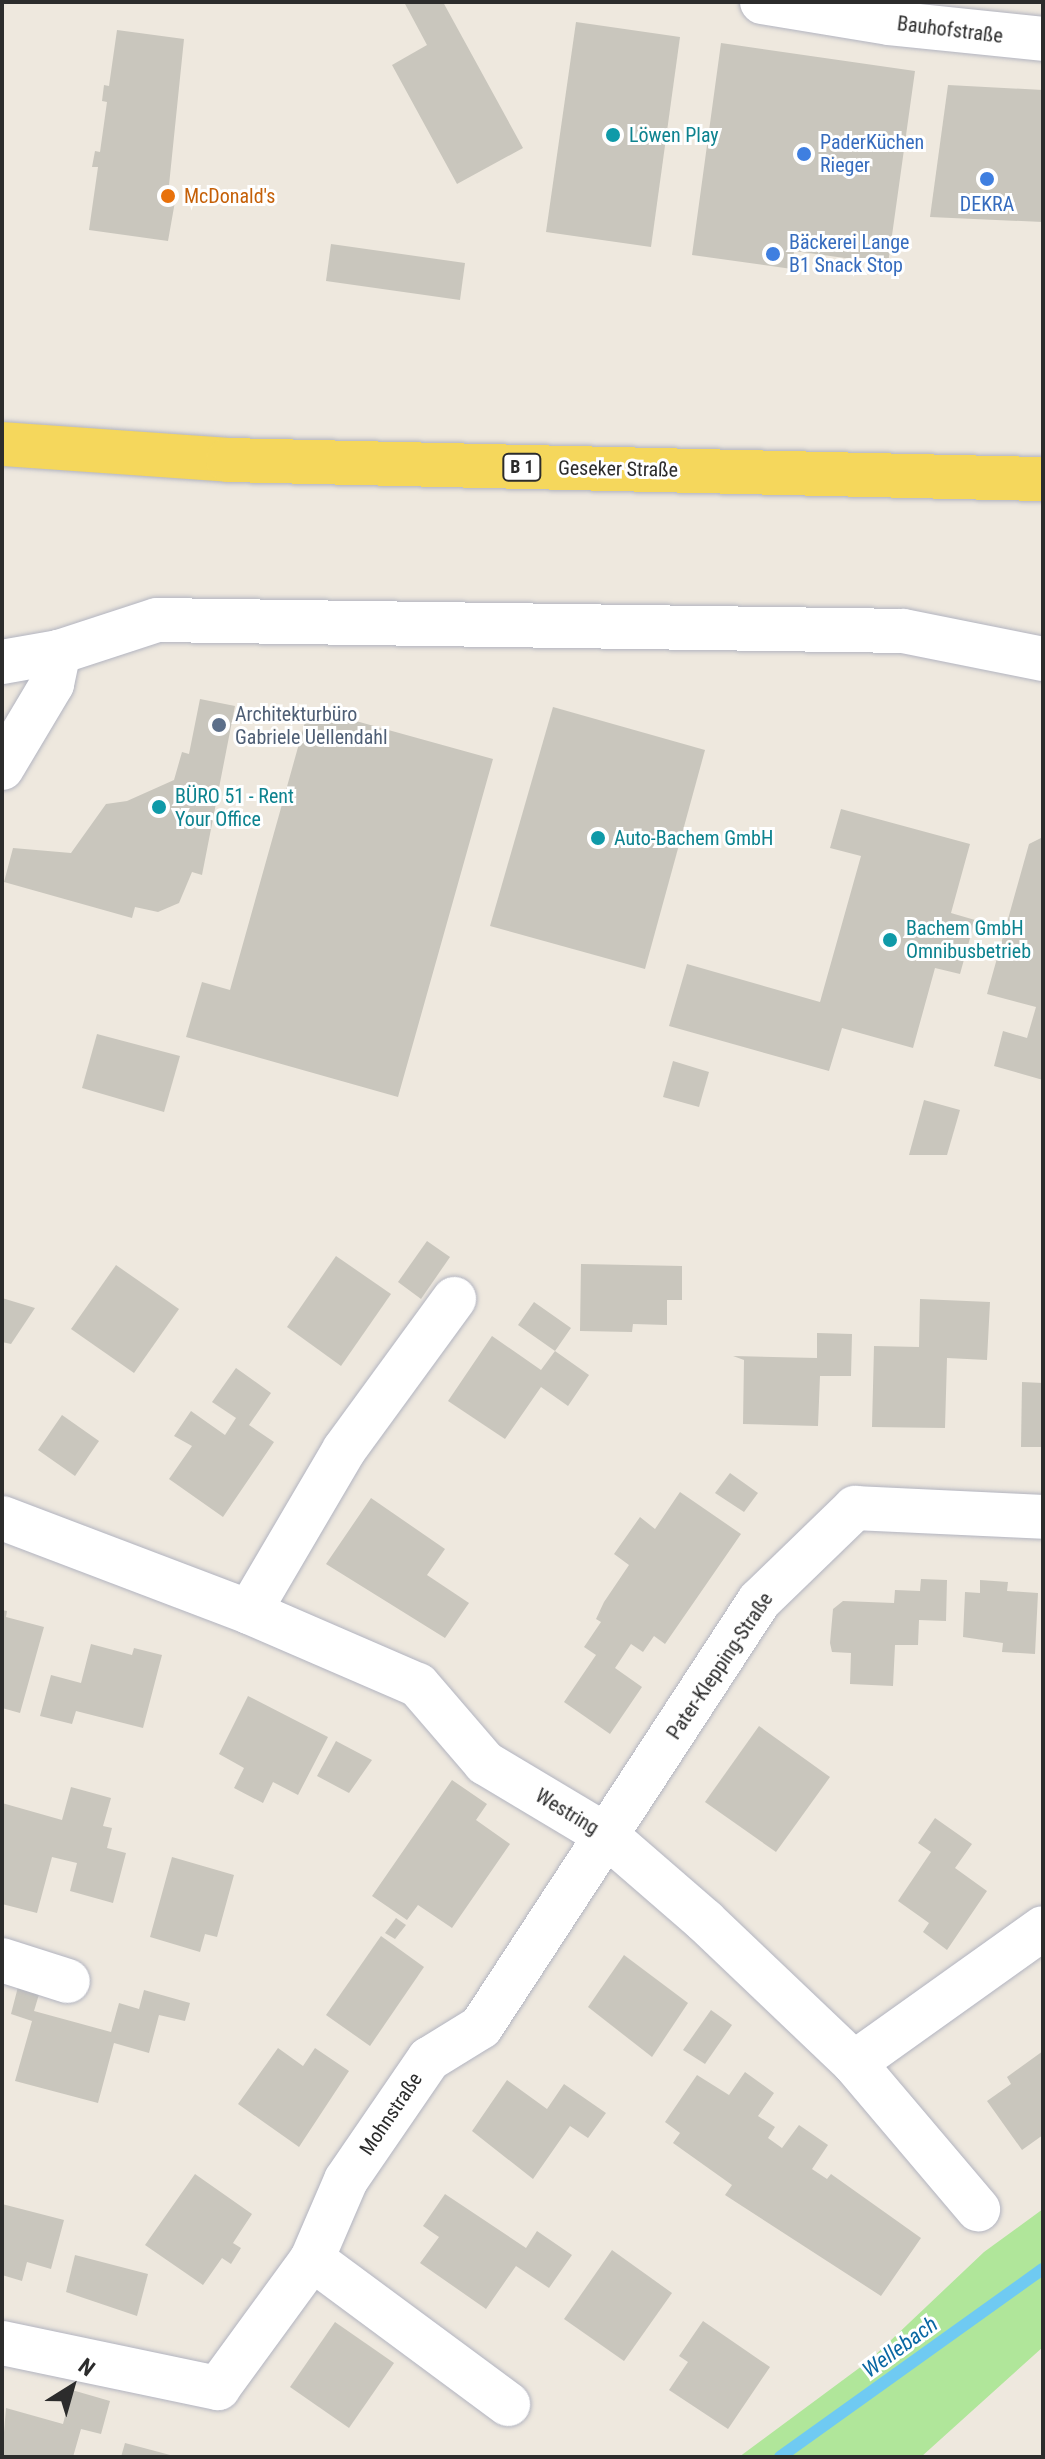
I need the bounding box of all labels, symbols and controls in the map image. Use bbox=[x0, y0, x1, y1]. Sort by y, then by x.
street label: Bauhofstraße bbox=[896, 12, 1004, 48]
place label: Löwen Play bbox=[629, 123, 719, 147]
marker: Löwen Play bbox=[604, 126, 622, 144]
place label: PaderKüchen Rieger bbox=[820, 130, 924, 177]
marker: PaderKüchen Rieger bbox=[795, 145, 813, 163]
marker: DEKRA bbox=[978, 170, 996, 188]
place label: McDonald's bbox=[184, 184, 275, 208]
marker: McDonald's bbox=[159, 187, 177, 205]
place label: DEKRA bbox=[960, 192, 1014, 216]
place label: Bäckerei Lange B1 Snack Stop bbox=[789, 230, 909, 277]
marker: Bäckerei Lange B1 Snack Stop bbox=[764, 245, 782, 263]
road number: B 1 bbox=[502, 453, 542, 481]
street label: Geseker Straße bbox=[558, 456, 678, 482]
place label: Architekturbüro Gabriele Uellendahl bbox=[235, 702, 387, 749]
marker: Architekturbüro Gabriele Uellendahl bbox=[210, 716, 228, 734]
place label: BÜRO 51 - Rent Your Office bbox=[175, 784, 294, 831]
marker: BÜRO 51 - Rent Your Office bbox=[150, 798, 168, 816]
place label: Auto-Bachem GmbH bbox=[614, 826, 773, 850]
marker: Auto-Bachem GmbH bbox=[589, 829, 607, 847]
place label: Bachem GmbH Omnibusbetrieb bbox=[906, 916, 1031, 963]
marker: Bachem GmbH Omnibusbetrieb bbox=[881, 931, 899, 949]
street label: Pater-Klepping-Straße bbox=[662, 1588, 778, 1744]
street label: Westring bbox=[531, 1784, 603, 1840]
street label: Mohnstraße bbox=[355, 2068, 427, 2160]
water label: Wellebach bbox=[857, 2311, 943, 2383]
north arrow bbox=[32, 2347, 112, 2427]
text: N bbox=[74, 2353, 100, 2381]

